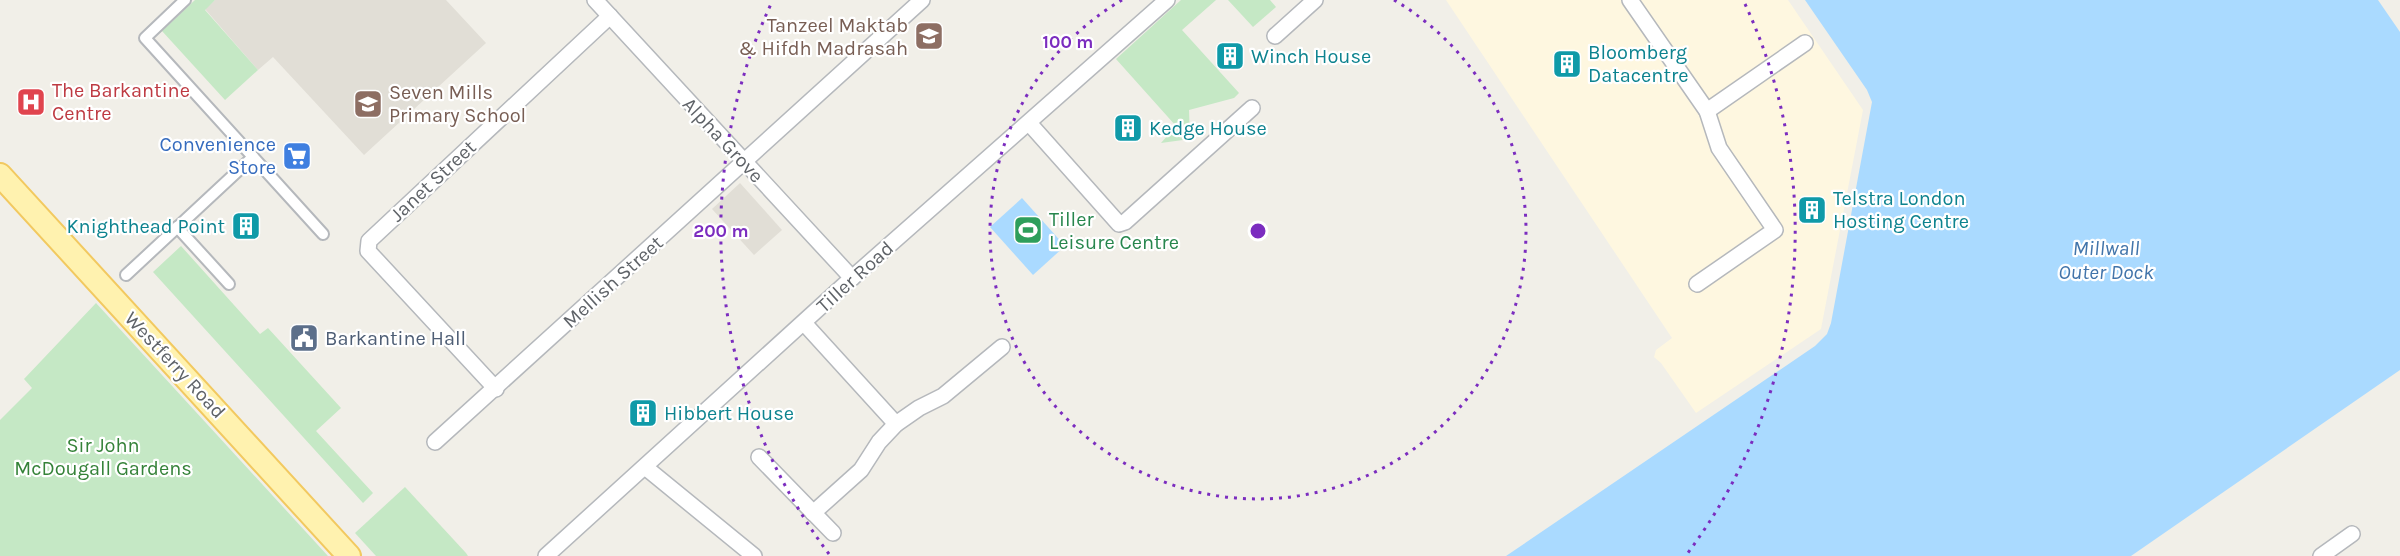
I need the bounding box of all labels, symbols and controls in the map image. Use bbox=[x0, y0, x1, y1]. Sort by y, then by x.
place label: Tanzeel Maktab & Hifdh Madrasah bbox=[738, 14, 908, 60]
school or university icon: Tanzeel Maktab & Hifdh Madrasah bbox=[913, 20, 945, 52]
text: 100 m bbox=[1043, 31, 1093, 53]
building icon: Winch House bbox=[1214, 40, 1246, 72]
place label: Bloomberg Datacentre bbox=[1588, 41, 1688, 87]
place label: Winch House bbox=[1251, 45, 1371, 68]
building icon: Bloomberg Datacentre bbox=[1551, 48, 1583, 80]
place label: The Barkantine Centre bbox=[52, 79, 190, 125]
place label: Seven Mills Primary School bbox=[389, 81, 526, 127]
hospital icon: The Barkantine Centre bbox=[15, 86, 47, 118]
school or university icon: Seven Mills Primary School bbox=[352, 88, 384, 120]
street label: Alpha Grove bbox=[678, 93, 768, 187]
building icon: Kedge House bbox=[1112, 112, 1144, 144]
place label: Kedge House bbox=[1149, 117, 1267, 140]
place label: Convenience Store bbox=[159, 133, 276, 179]
street label: Janet Street bbox=[385, 135, 481, 226]
supermarket icon: Convenience Store bbox=[281, 140, 313, 172]
place label: Telstra London Hosting Centre bbox=[1833, 187, 1969, 233]
building icon: Telstra London Hosting Centre bbox=[1796, 194, 1828, 226]
place label: Tiller Leisure Centre bbox=[1049, 208, 1179, 254]
building icon: Knighthead Point bbox=[230, 210, 262, 242]
sports icon: Tiller Leisure Centre bbox=[1012, 214, 1044, 246]
place label: Knighthead Point bbox=[66, 215, 225, 238]
text: 200 m bbox=[693, 220, 749, 242]
centre of rings bbox=[1248, 221, 1268, 241]
street label: Mellish Street bbox=[558, 231, 668, 333]
water label: Millwall Outer Dock bbox=[2058, 236, 2154, 284]
street label: Tiller Road bbox=[812, 237, 898, 317]
street label: Westferry Road bbox=[120, 307, 230, 423]
public building icon: Barkantine Hall bbox=[288, 322, 320, 354]
place label: Barkantine Hall bbox=[325, 327, 466, 350]
building icon: Hibbert House bbox=[627, 397, 659, 429]
place label: Hibbert House bbox=[664, 402, 794, 425]
park label: Sir John McDougall Gardens bbox=[14, 434, 192, 480]

